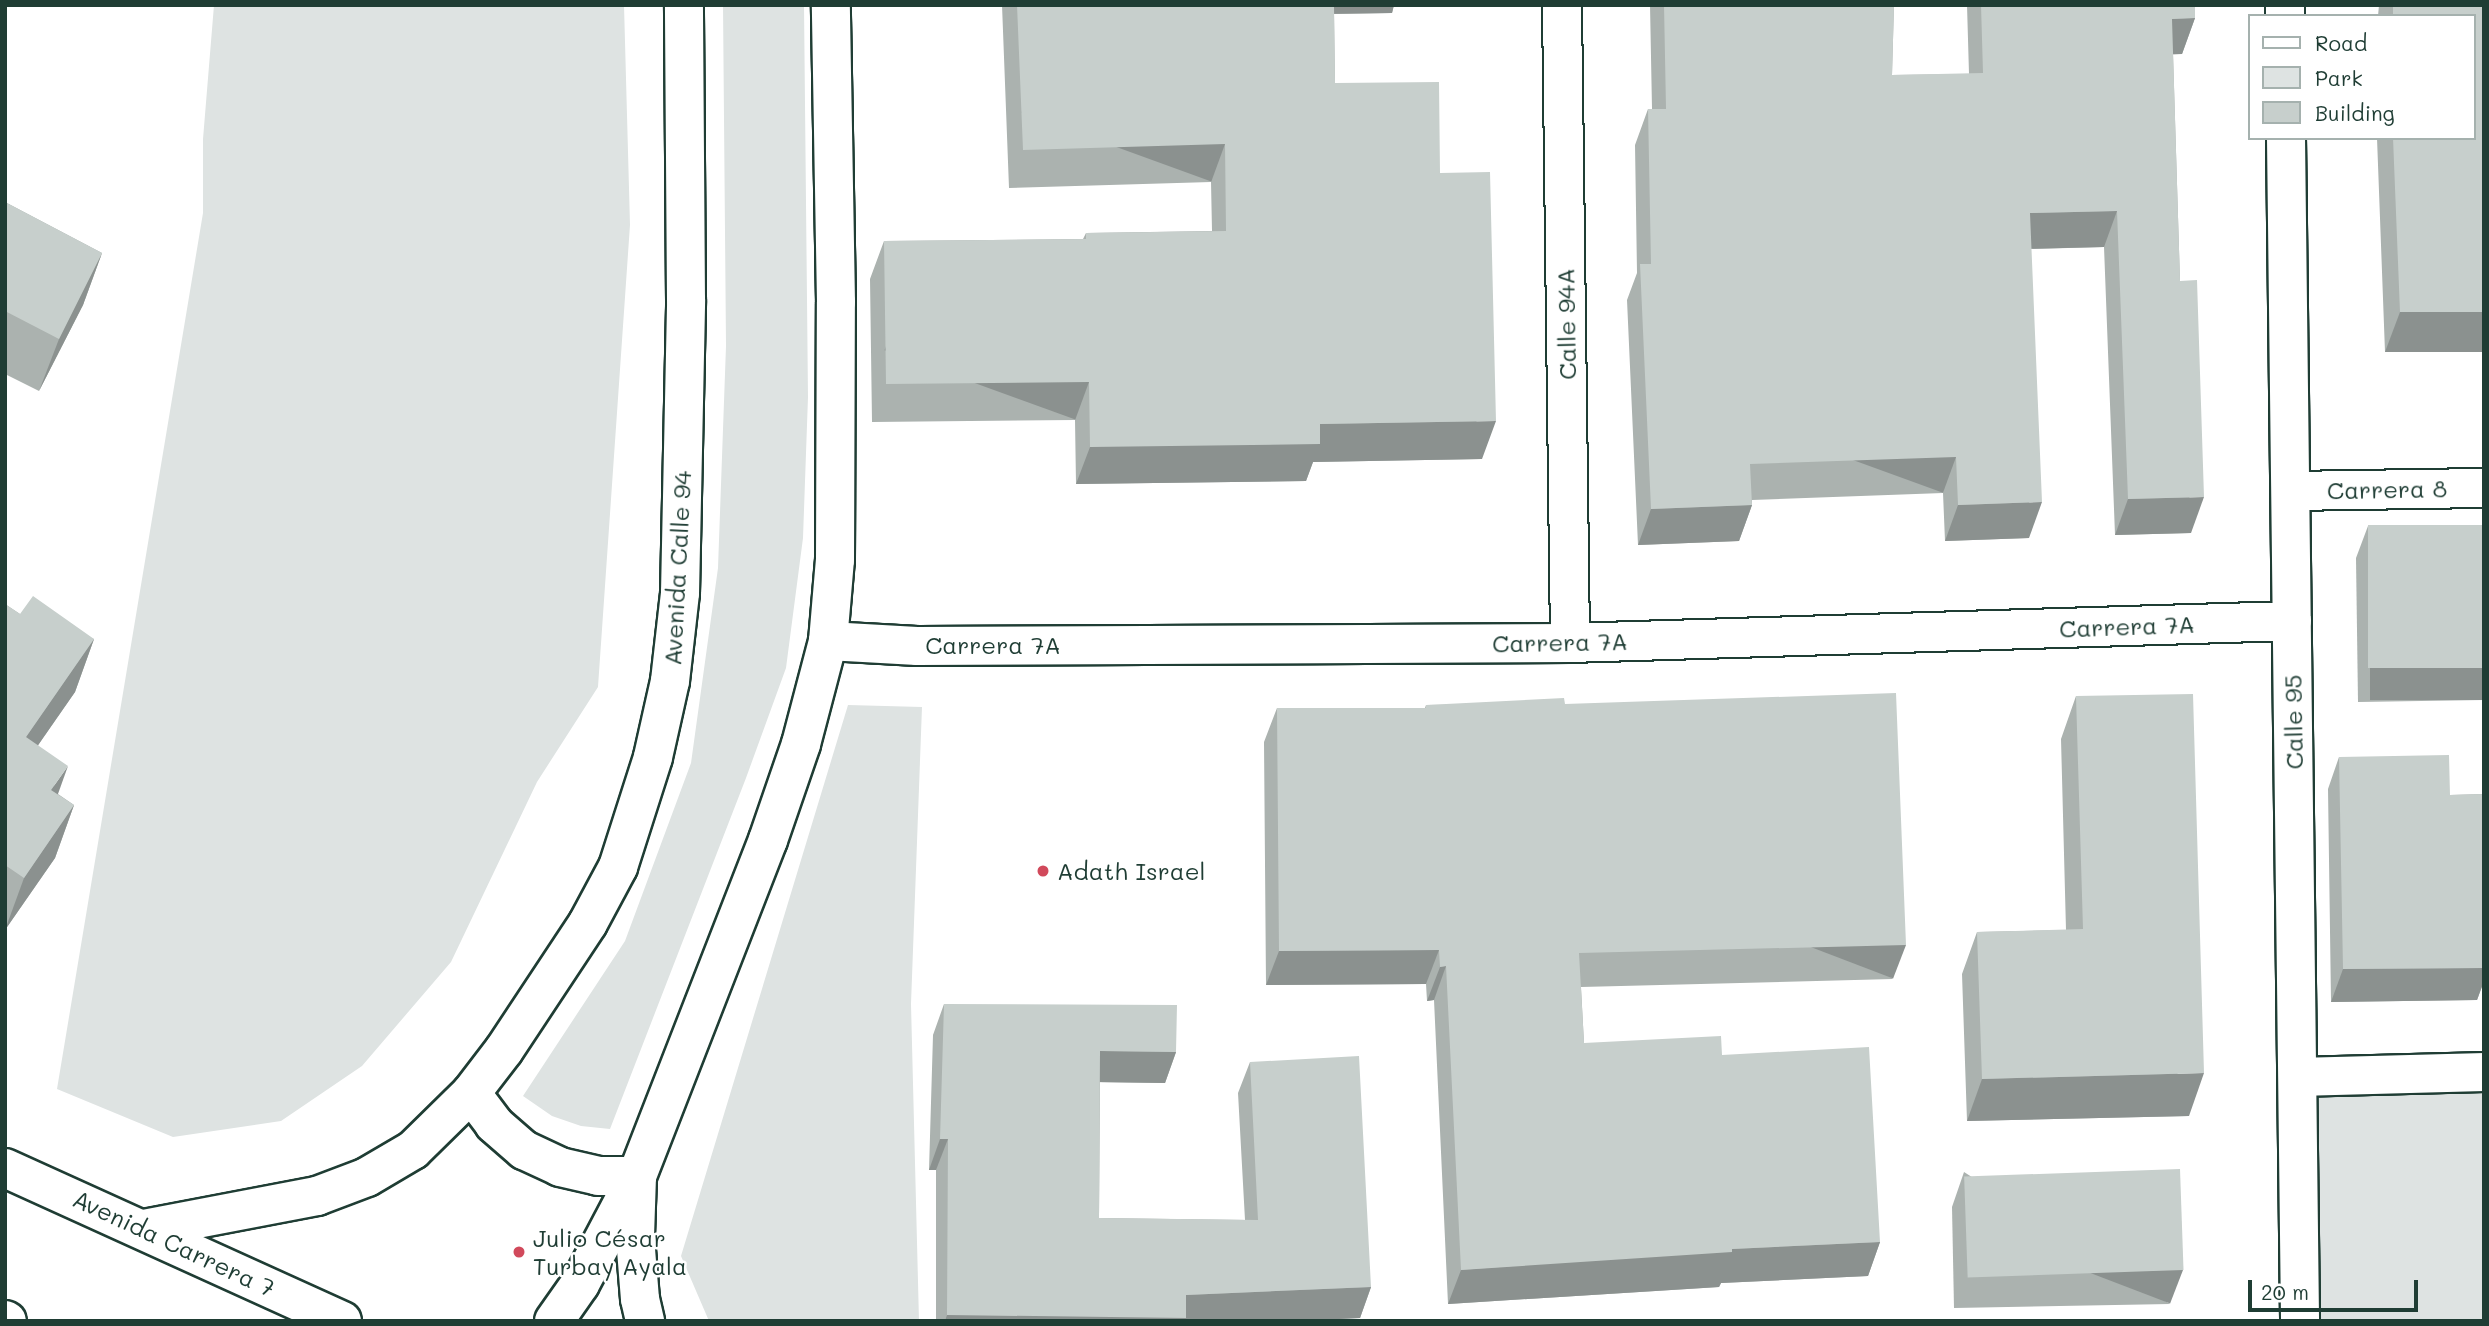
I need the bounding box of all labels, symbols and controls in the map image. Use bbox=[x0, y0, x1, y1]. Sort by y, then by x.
legend bbox=[2248, 14, 2475, 140]
text: Road bbox=[2315, 29, 2367, 56]
text: Park bbox=[2315, 64, 2363, 91]
text: Building bbox=[2315, 99, 2395, 126]
street label: Calle 94A bbox=[1551, 268, 1581, 380]
street label: Avenida Calle 94 bbox=[658, 470, 696, 666]
street label: Carrera 8 bbox=[2327, 474, 2447, 504]
street label: Carrera 7A bbox=[2059, 609, 2195, 643]
street label: Carrera 7A bbox=[1492, 626, 1628, 658]
street label: Carrera 7A bbox=[925, 631, 1061, 659]
street label: Calle 95 bbox=[2278, 674, 2308, 770]
place label: Adath Israel bbox=[1057, 857, 1206, 885]
marker: Adath Israel bbox=[1035, 863, 1051, 879]
street label: Avenida Carrera 7 bbox=[69, 1184, 279, 1302]
place label: Julio César Turbay Ayala bbox=[533, 1224, 687, 1280]
marker: Julio César Turbay Ayala bbox=[511, 1244, 527, 1260]
scale bar bbox=[2251, 1266, 2421, 1310]
text: 20 m bbox=[2261, 1278, 2309, 1305]

